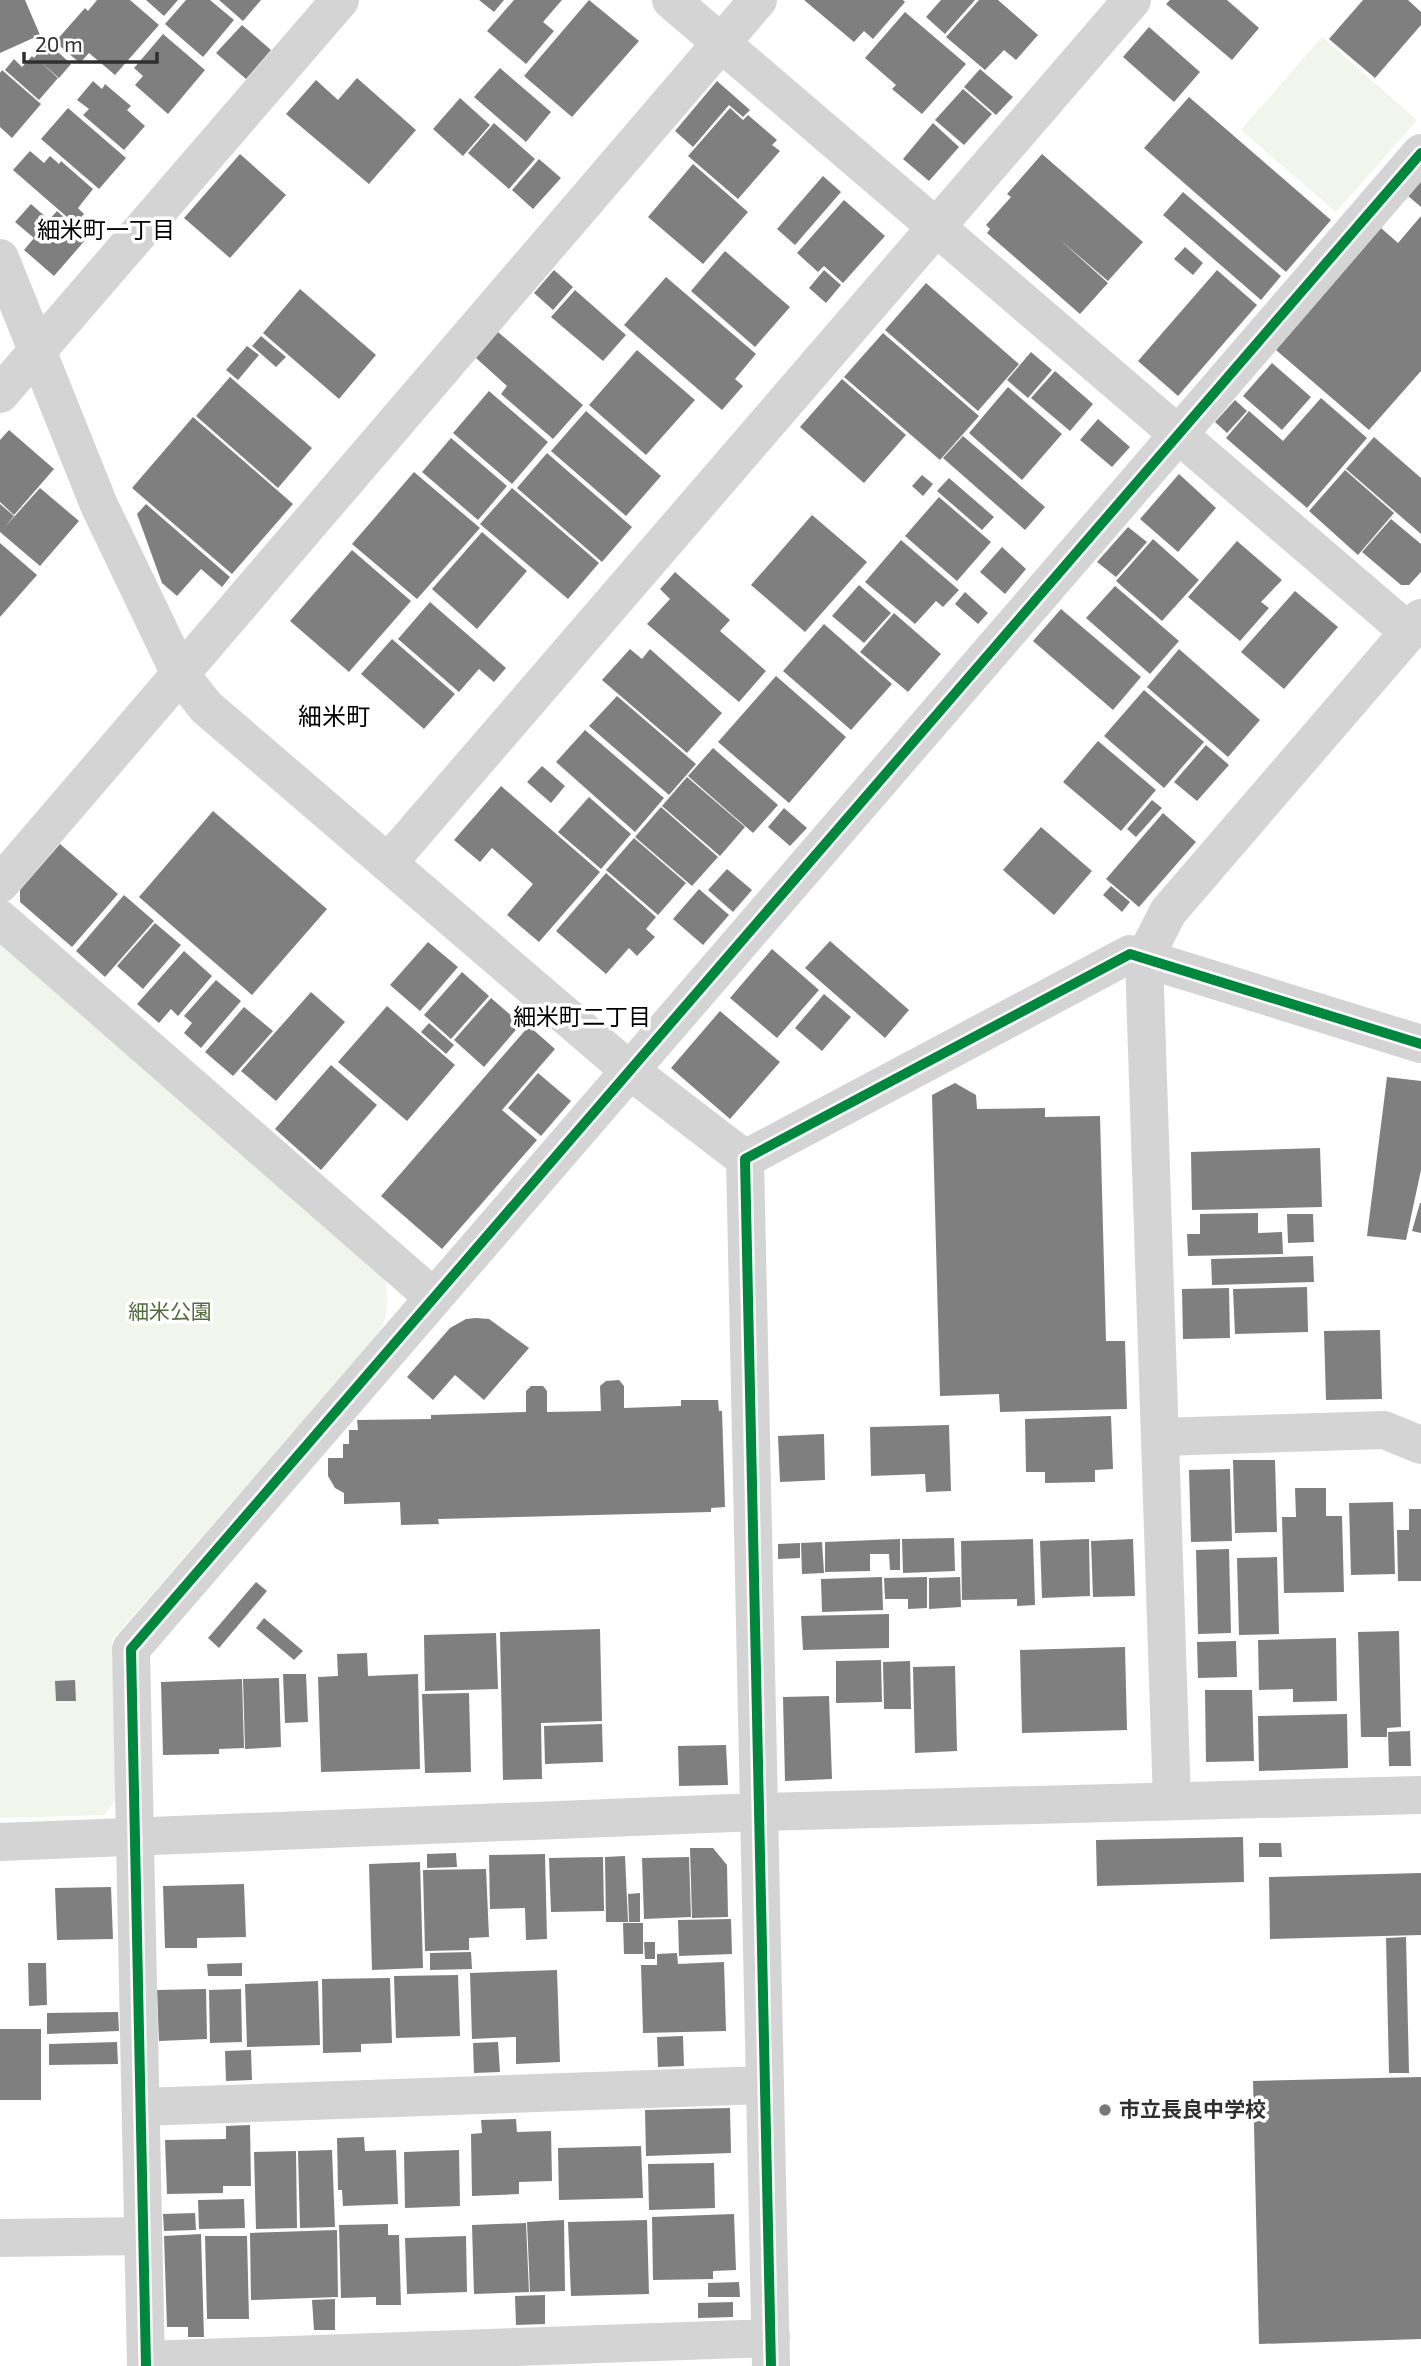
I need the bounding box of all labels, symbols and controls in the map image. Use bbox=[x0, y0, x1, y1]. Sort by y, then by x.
scale bar bbox=[24, 21, 158, 65]
text: 20 m bbox=[35, 31, 83, 56]
district label: 細米町一丁目 bbox=[37, 215, 175, 243]
district label: 細米町 bbox=[298, 701, 370, 730]
district label: 細米町二丁目 bbox=[513, 1002, 651, 1030]
park label: 細米公園 bbox=[128, 1298, 212, 1323]
place label: 市立長良中学校 bbox=[1119, 2096, 1266, 2121]
marker: 市立長良中学校 bbox=[1097, 2102, 1113, 2118]

